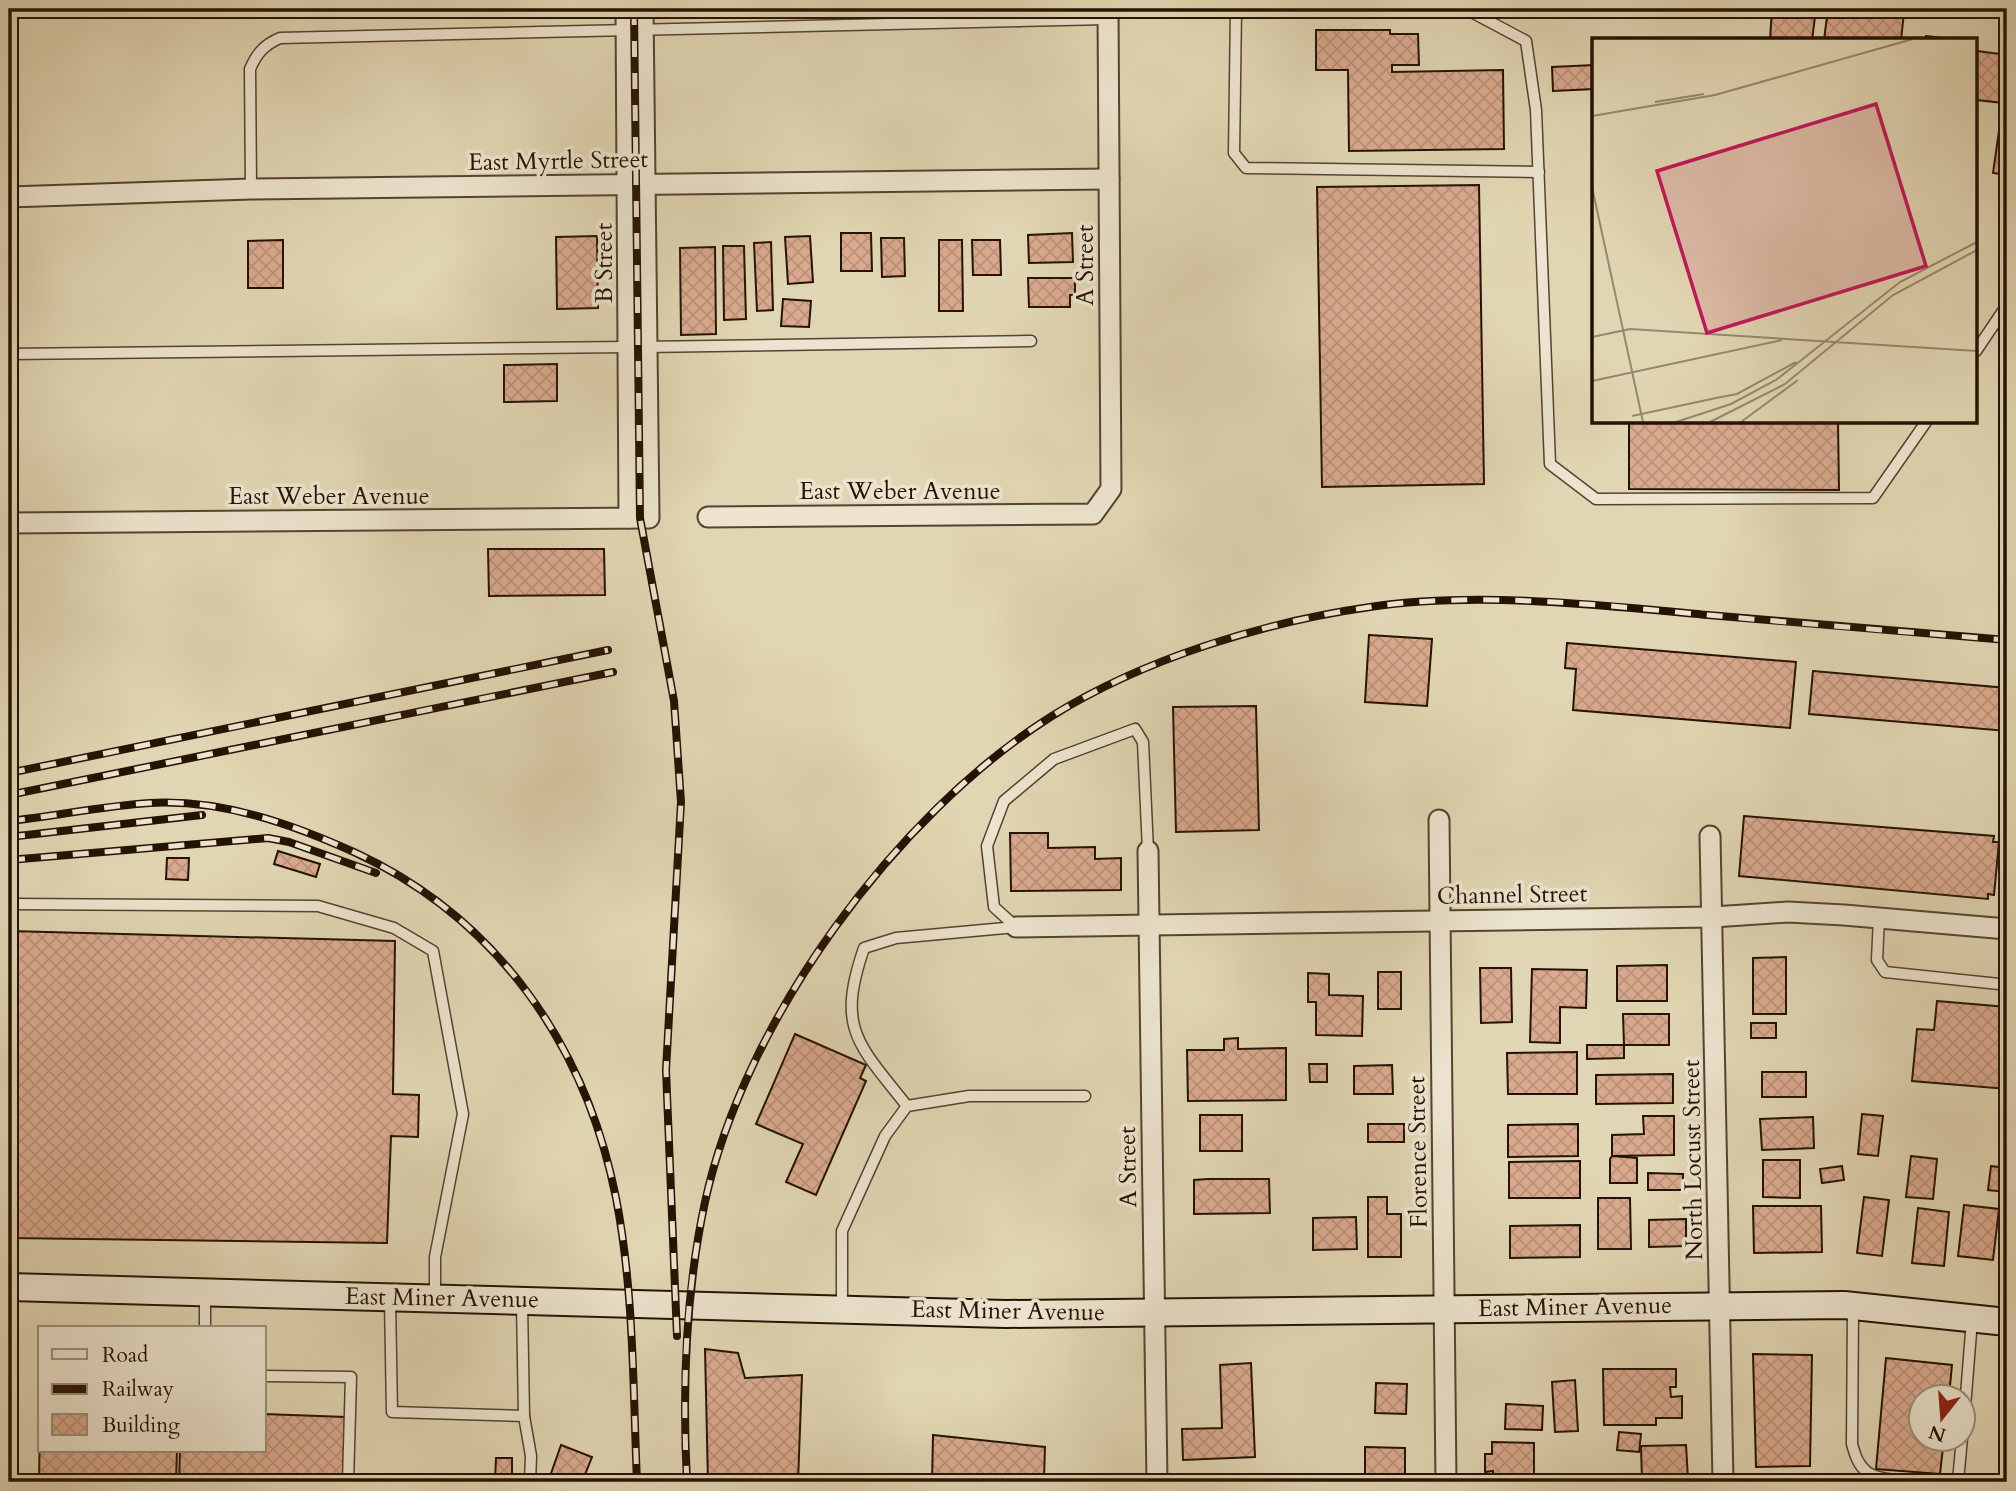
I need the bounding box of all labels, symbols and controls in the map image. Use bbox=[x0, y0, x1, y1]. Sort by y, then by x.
inset map bbox=[1592, 38, 1978, 424]
street label: East Myrtle Street bbox=[468, 143, 649, 179]
street label: B Street bbox=[588, 222, 621, 303]
street label: A Street bbox=[1069, 224, 1102, 306]
street label: East Weber Avenue bbox=[799, 475, 1001, 508]
street label: East Weber Avenue bbox=[228, 480, 430, 513]
street label: Channel Street bbox=[1437, 877, 1588, 913]
street label: North Locust Street bbox=[1675, 1059, 1711, 1261]
street label: Florence Street bbox=[1400, 1075, 1436, 1228]
street label: A Street bbox=[1111, 1126, 1145, 1208]
street label: East Miner Avenue bbox=[345, 1280, 539, 1316]
street label: East Miner Avenue bbox=[1478, 1289, 1672, 1325]
street label: East Miner Avenue bbox=[911, 1293, 1105, 1329]
legend bbox=[38, 1326, 266, 1452]
text: Road bbox=[102, 1341, 148, 1370]
text: Railway bbox=[102, 1375, 174, 1404]
north arrow bbox=[1908, 1382, 1978, 1452]
text: Building bbox=[102, 1411, 180, 1440]
text: N bbox=[1925, 1418, 1949, 1448]

